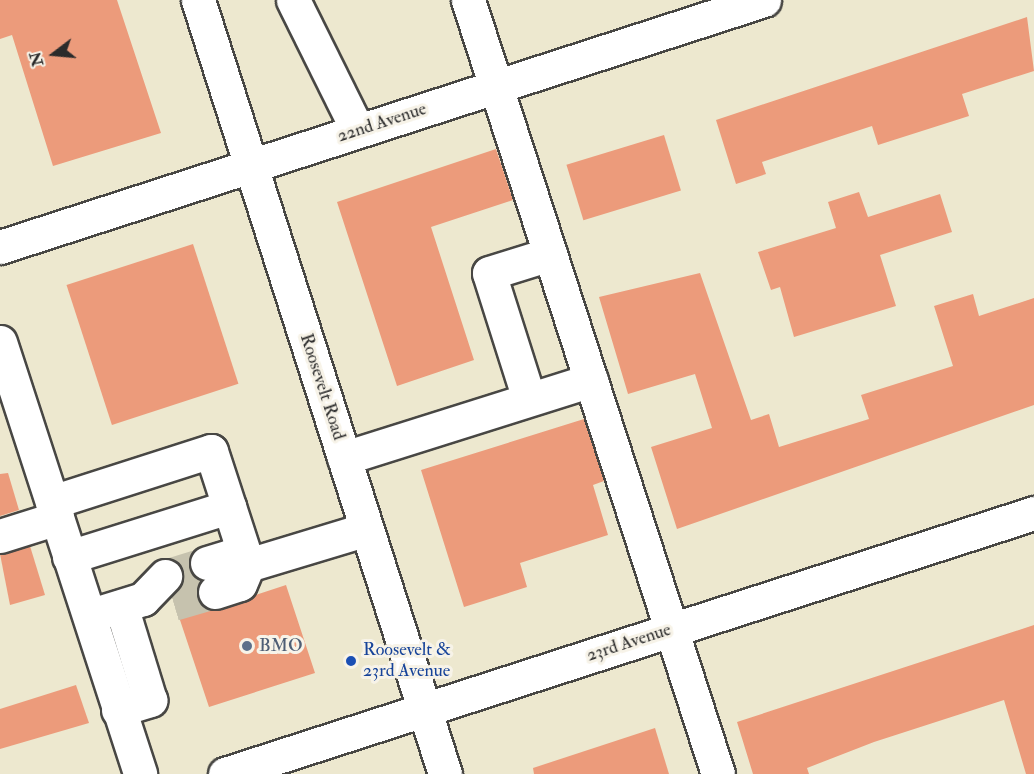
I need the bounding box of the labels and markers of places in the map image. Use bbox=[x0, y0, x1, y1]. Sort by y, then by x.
place label: BMO bbox=[259, 635, 303, 657]
marker: BMO bbox=[240, 639, 254, 653]
place label: Roosevelt & 23rd Avenue bbox=[363, 640, 451, 682]
marker: Roosevelt & 23rd Avenue bbox=[344, 654, 358, 668]

